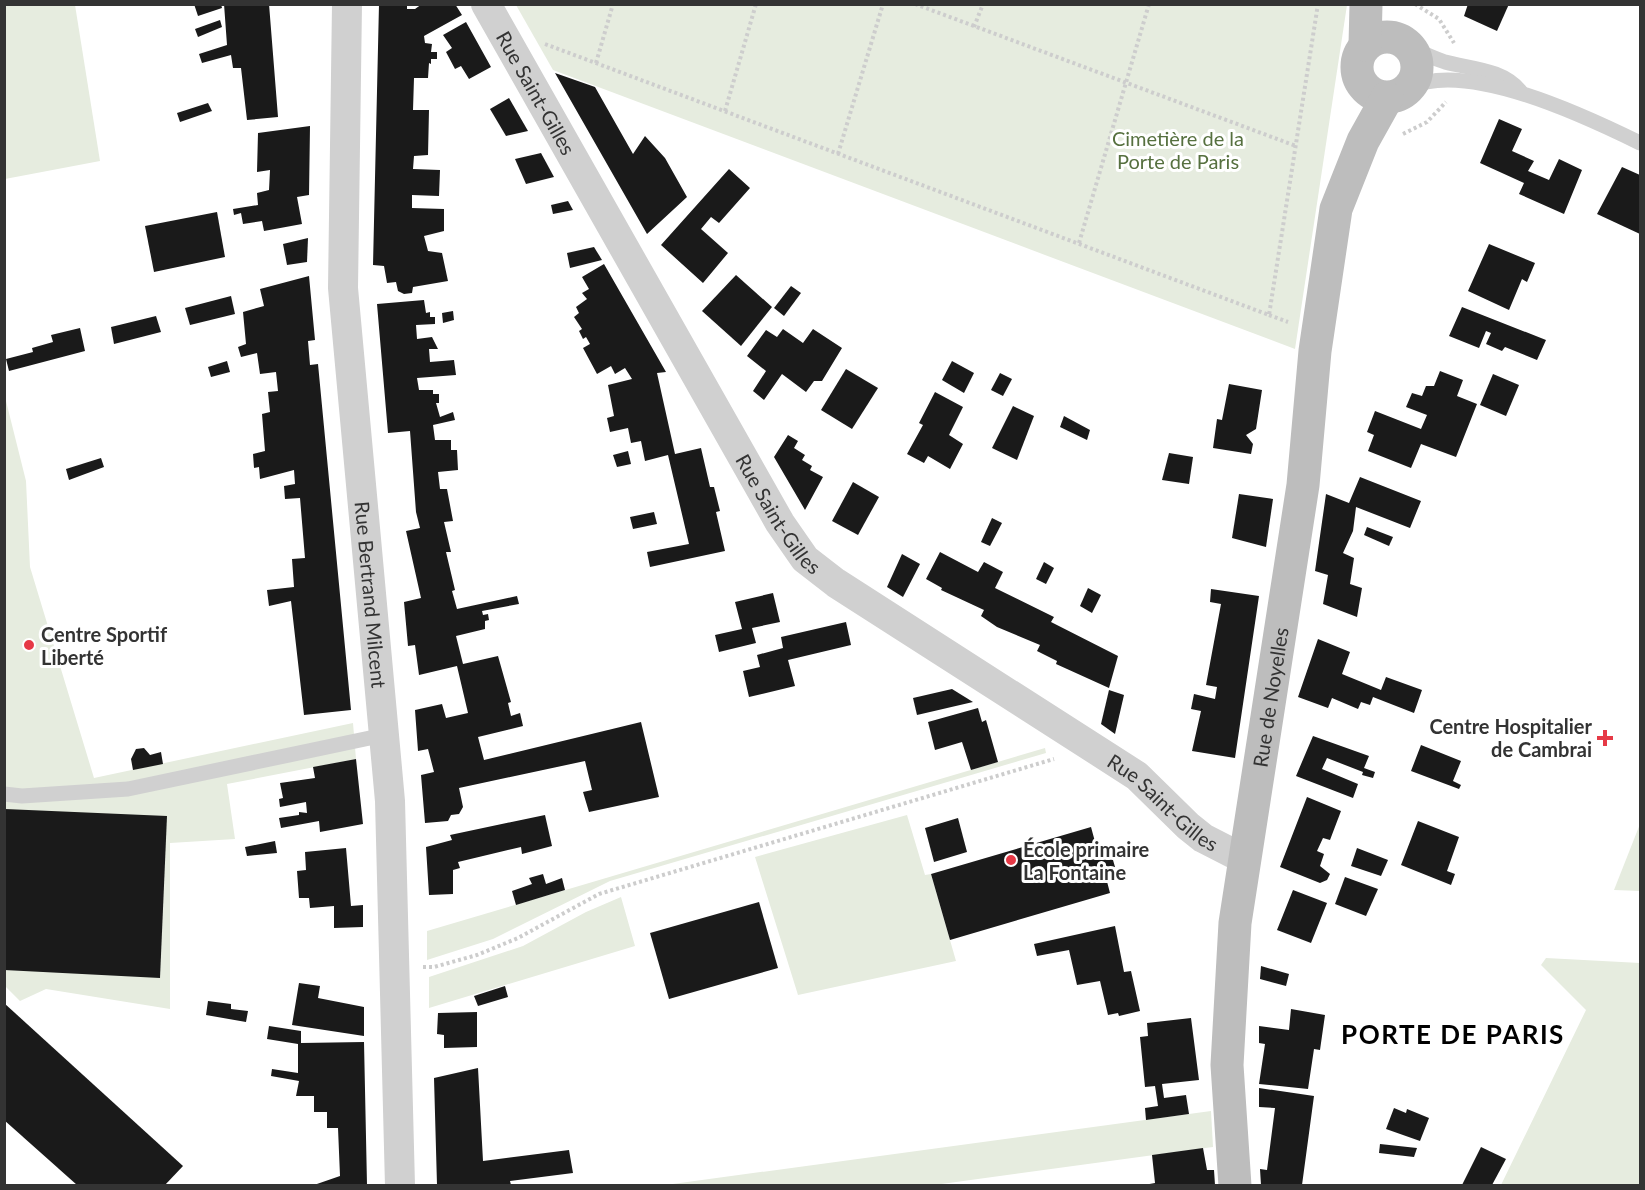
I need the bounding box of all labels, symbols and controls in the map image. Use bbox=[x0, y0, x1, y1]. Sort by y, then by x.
street label: Rue Saint-Gilles bbox=[492, 27, 581, 159]
park label: Cimetière de la Porte de Paris bbox=[1112, 126, 1244, 173]
street label: Rue Saint-Gilles bbox=[731, 450, 826, 579]
street label: Rue Bertrand Milcent bbox=[351, 500, 392, 689]
place label: Centre Sportif Liberté bbox=[41, 622, 168, 669]
street label: Rue de Noyelles bbox=[1247, 626, 1293, 769]
marker: Centre Sportif Liberté bbox=[22, 638, 36, 652]
place label: Centre Hospitalier de Cambrai bbox=[1429, 714, 1593, 761]
marker: Centre Hospitalier de Cambrai bbox=[1596, 729, 1614, 747]
street label: Rue Saint-Gilles bbox=[1103, 749, 1222, 856]
place label: École primaire La Fontaine bbox=[1023, 837, 1150, 884]
marker: École primaire La Fontaine bbox=[1004, 853, 1018, 867]
district label: PORTE DE PARIS bbox=[1341, 1018, 1565, 1050]

